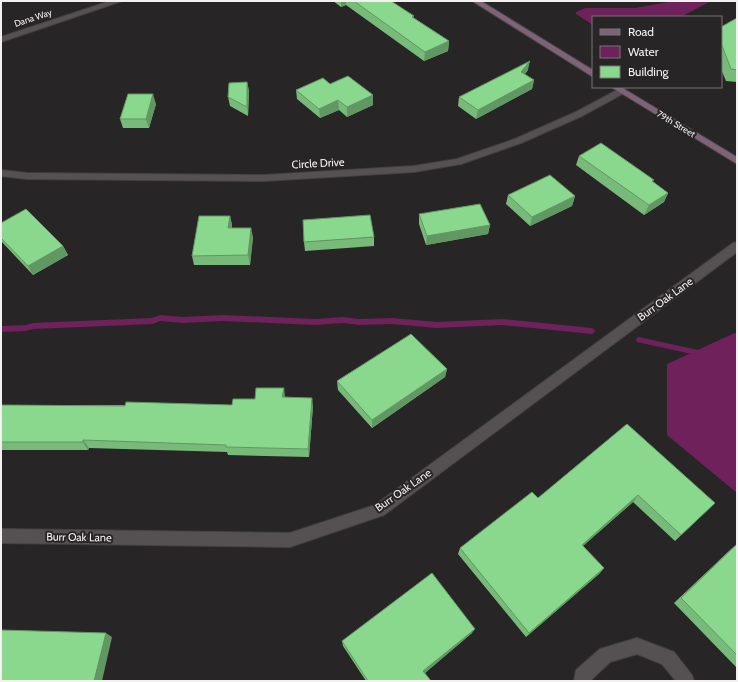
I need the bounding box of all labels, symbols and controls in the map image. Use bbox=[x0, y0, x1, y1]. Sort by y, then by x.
street label: Dana Way bbox=[13, 6, 54, 29]
legend bbox=[592, 16, 722, 88]
text: Road bbox=[628, 24, 654, 39]
text: Water bbox=[628, 44, 659, 59]
text: Building bbox=[628, 64, 670, 79]
street label: 79th Street bbox=[655, 108, 697, 139]
street label: Circle Drive bbox=[291, 155, 345, 171]
street label: Burr Oak Lane bbox=[634, 274, 696, 324]
street label: Burr Oak Lane bbox=[372, 465, 434, 514]
street label: Burr Oak Lane bbox=[46, 529, 112, 545]

